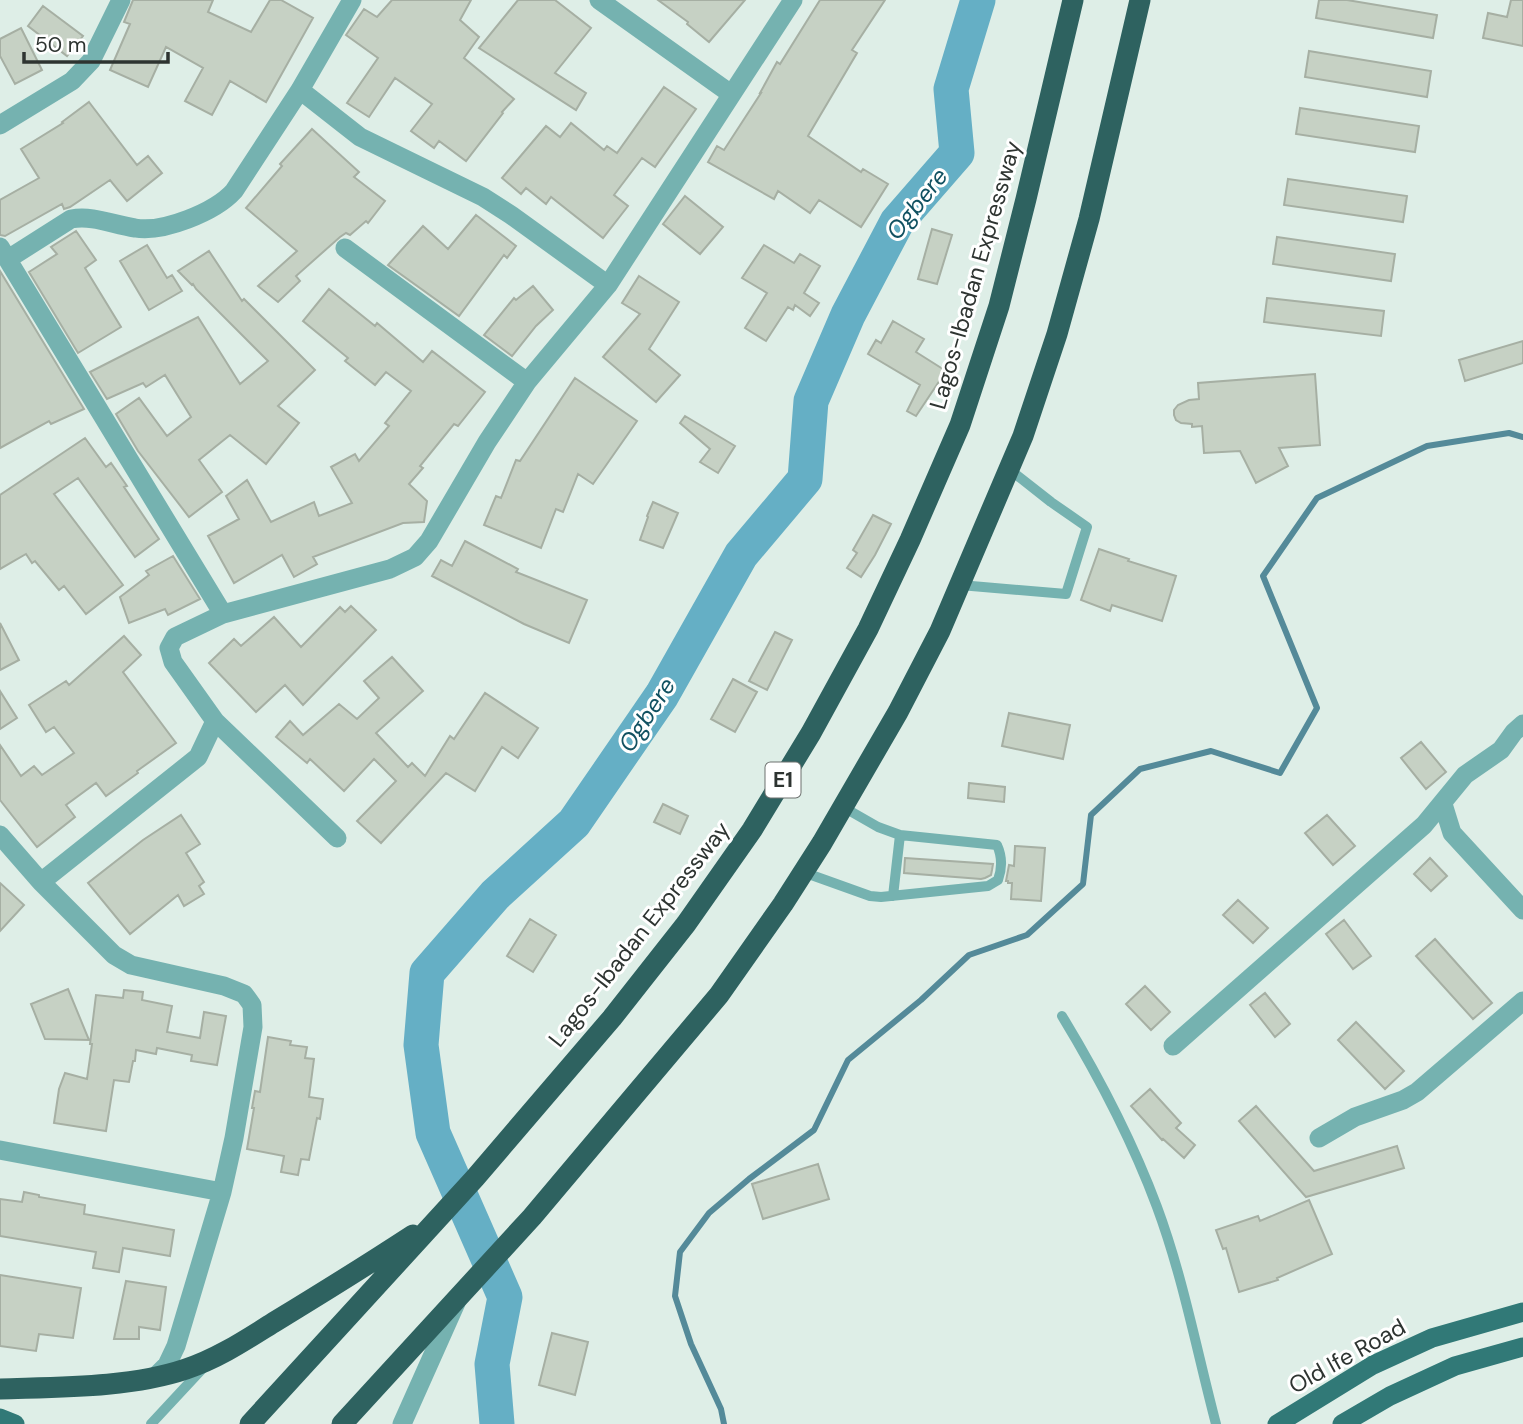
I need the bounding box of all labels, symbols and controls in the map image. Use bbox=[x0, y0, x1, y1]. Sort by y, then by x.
scale bar bbox=[24, 21, 168, 65]
text: 50 m bbox=[35, 31, 86, 59]
street label: Lagos-Ibadan Expressway bbox=[922, 137, 1028, 413]
water label: Ogbere bbox=[879, 162, 954, 246]
water label: Ogbere bbox=[611, 672, 682, 758]
road number: E1 bbox=[766, 762, 800, 798]
street label: Lagos-Ibadan Expressway bbox=[542, 815, 736, 1053]
street label: Old Ife Road bbox=[1283, 1312, 1411, 1400]

